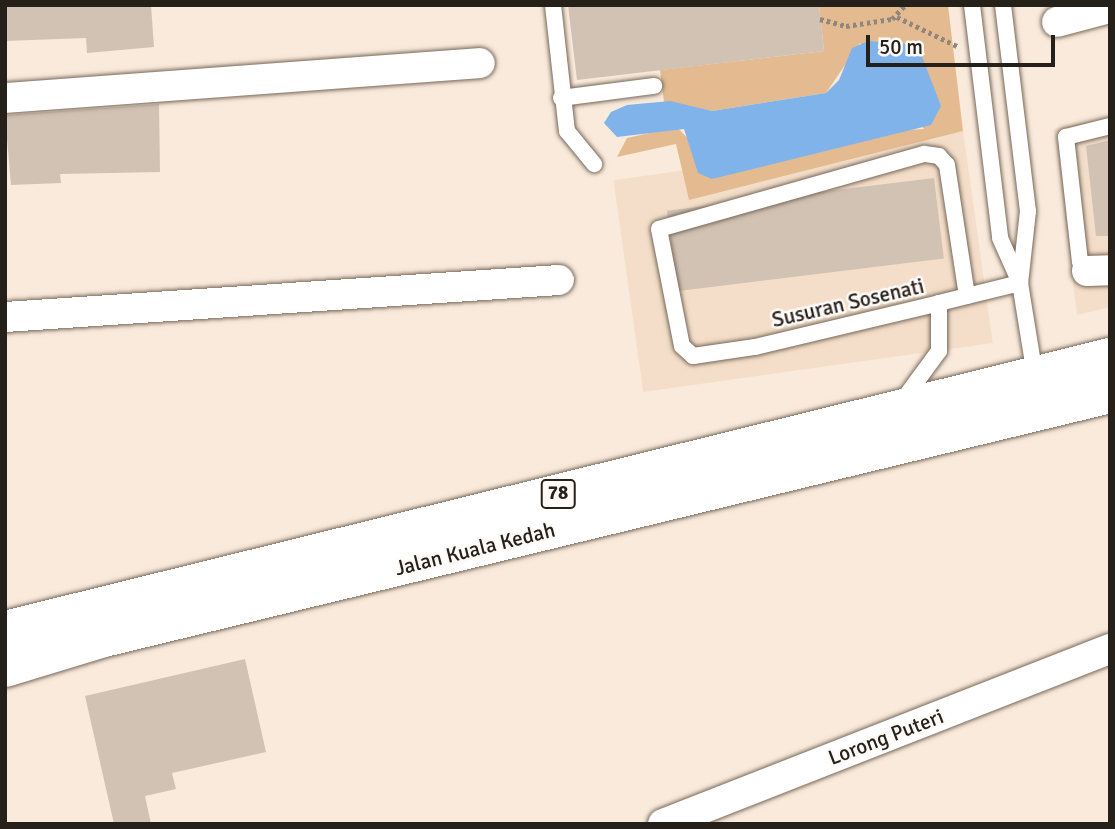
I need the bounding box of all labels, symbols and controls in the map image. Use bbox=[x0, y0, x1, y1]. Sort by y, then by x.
scale bar bbox=[870, 21, 1059, 65]
text: 50 m bbox=[879, 34, 923, 60]
street label: Susuran Sosenati bbox=[769, 273, 927, 333]
road number: 78 bbox=[540, 478, 576, 509]
street label: Jalan Kuala Kedah bbox=[392, 517, 558, 581]
street label: Lorong Puteri bbox=[825, 703, 947, 771]

